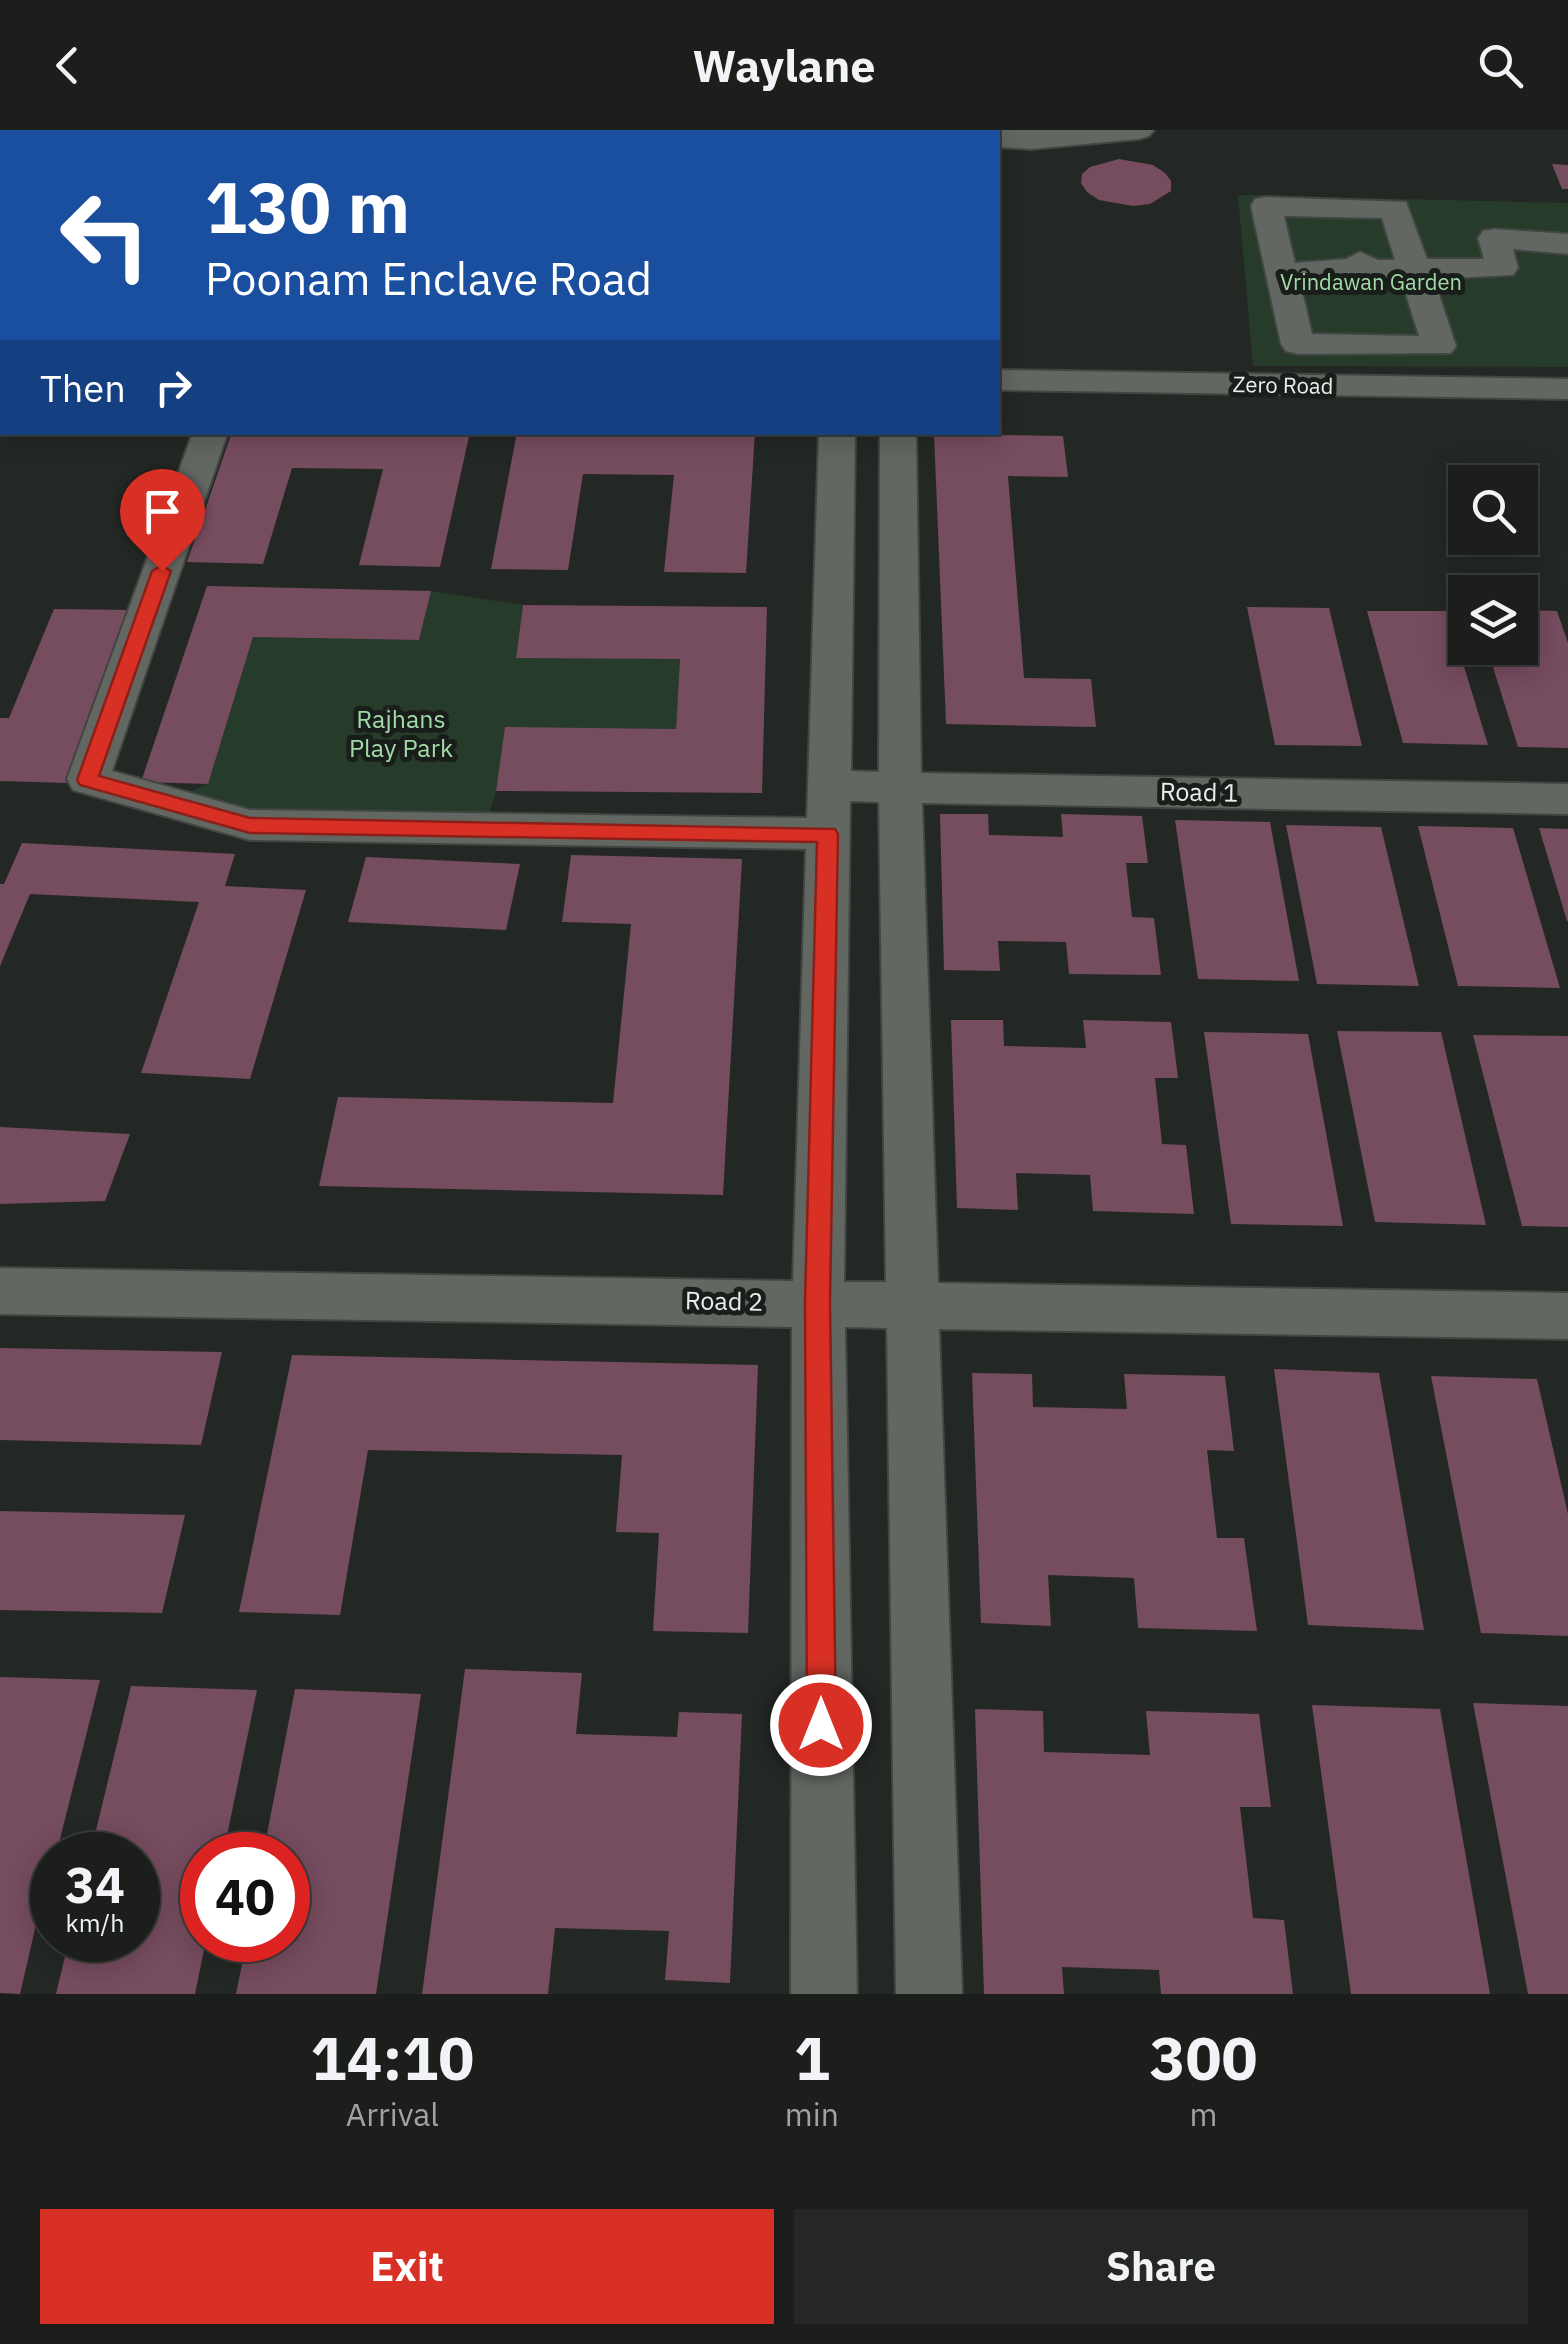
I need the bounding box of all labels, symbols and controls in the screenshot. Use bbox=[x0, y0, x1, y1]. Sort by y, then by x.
text: Waylane bbox=[692, 36, 876, 94]
icon: back bbox=[40, 38, 95, 93]
icon: search bbox=[1473, 38, 1528, 93]
text: 130 m bbox=[205, 161, 410, 252]
icon: left bbox=[40, 170, 170, 300]
text: Poonam Enclave Road bbox=[205, 249, 652, 307]
park label: Vrindawan Garden bbox=[1280, 267, 1462, 296]
icon: right bbox=[146, 360, 201, 415]
text: Then bbox=[40, 363, 126, 412]
street label: Zero Road bbox=[1232, 369, 1334, 400]
map controls bbox=[1448, 465, 1538, 665]
button: search bbox=[1448, 465, 1538, 555]
pin bbox=[120, 469, 205, 572]
icon: arrive bbox=[135, 484, 190, 539]
button: layers bbox=[1448, 575, 1538, 665]
park label: Rajhans Play Park bbox=[349, 702, 453, 764]
street label: Road 1 bbox=[1160, 774, 1238, 809]
street label: Road 2 bbox=[685, 1283, 763, 1318]
position arrow bbox=[769, 1673, 873, 1777]
speed limit sign: 40 bbox=[180, 1832, 310, 1962]
text: 34 bbox=[65, 1852, 125, 1917]
text: km/h bbox=[66, 1906, 124, 1939]
text: 14:10 bbox=[311, 2018, 474, 2097]
text: 1 bbox=[794, 2018, 830, 2097]
text: 300 bbox=[1149, 2018, 1257, 2097]
text: Arrival bbox=[346, 2093, 439, 2135]
text: min bbox=[785, 2093, 839, 2135]
text: m bbox=[1190, 2093, 1217, 2135]
button: Exit bbox=[40, 2209, 774, 2324]
button: Share bbox=[794, 2209, 1528, 2324]

